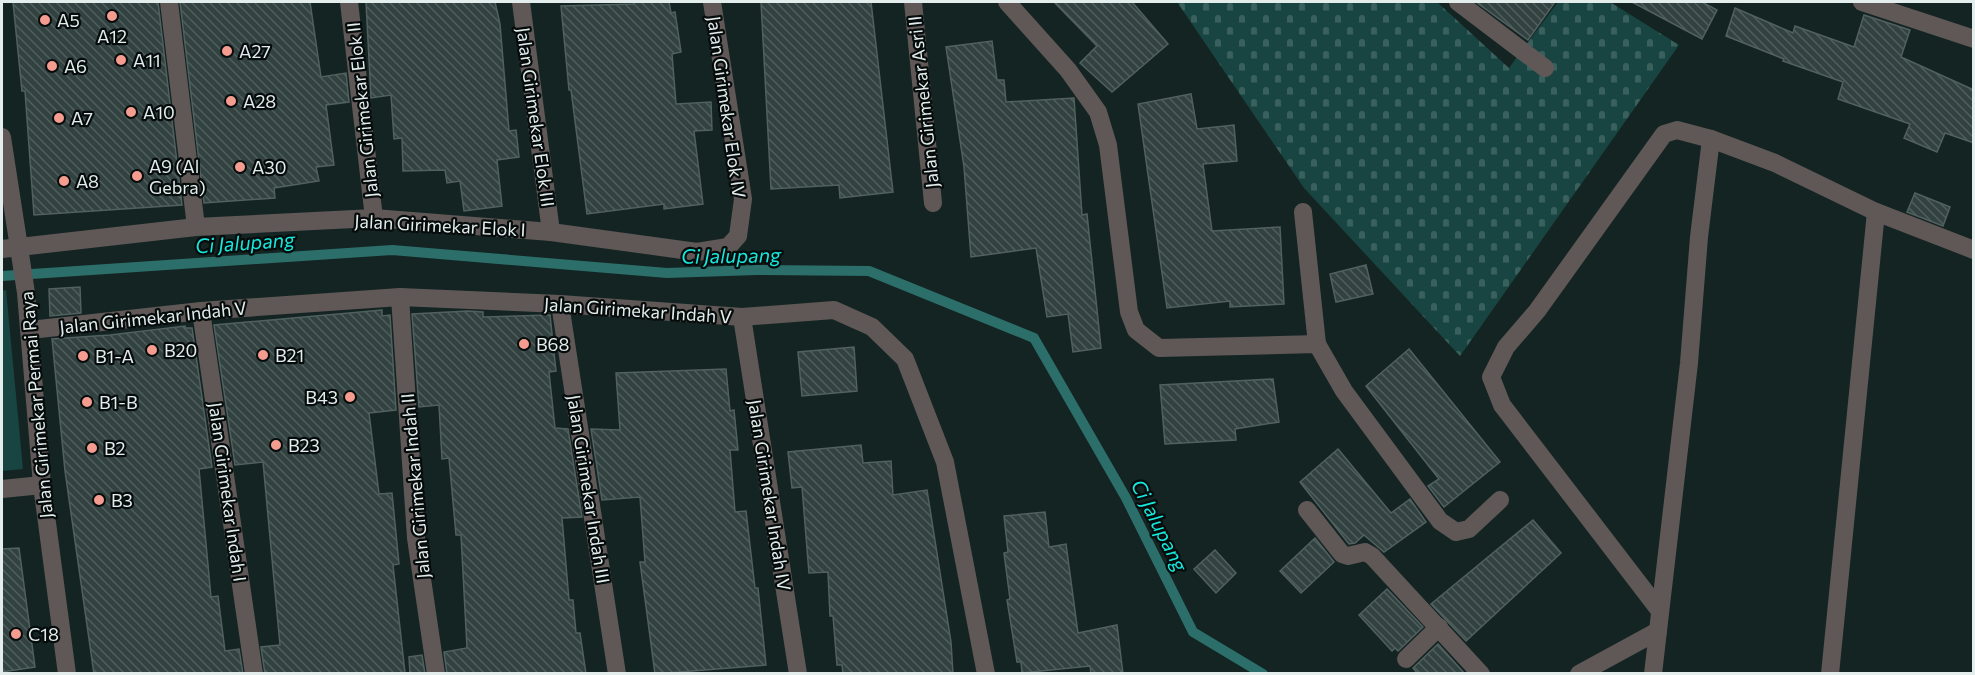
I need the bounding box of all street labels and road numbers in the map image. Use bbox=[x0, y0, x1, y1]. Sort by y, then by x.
street label: Jalan Girimekar Elok IV bbox=[703, 15, 751, 199]
street label: Jalan Girimekar Asri II bbox=[903, 15, 943, 189]
street label: Jalan Girimekar Elok II bbox=[342, 21, 382, 199]
street label: Jalan Girimekar Elok III bbox=[512, 26, 560, 208]
street label: Jalan Girimekar Elok I bbox=[354, 210, 526, 240]
street label: Jalan Girimekar Permai Raya bbox=[15, 291, 57, 519]
street label: Jalan Girimekar Indah V bbox=[543, 292, 733, 328]
street label: Jalan Girimekar Indah V bbox=[58, 296, 248, 338]
street label: Jalan Girimekar Indah II bbox=[396, 392, 434, 580]
street label: Jalan Girimekar Indah III bbox=[563, 393, 615, 585]
street label: Jalan Girimekar Indah IV bbox=[744, 398, 796, 592]
street label: Jalan Girimekar Indah I bbox=[205, 401, 251, 583]

